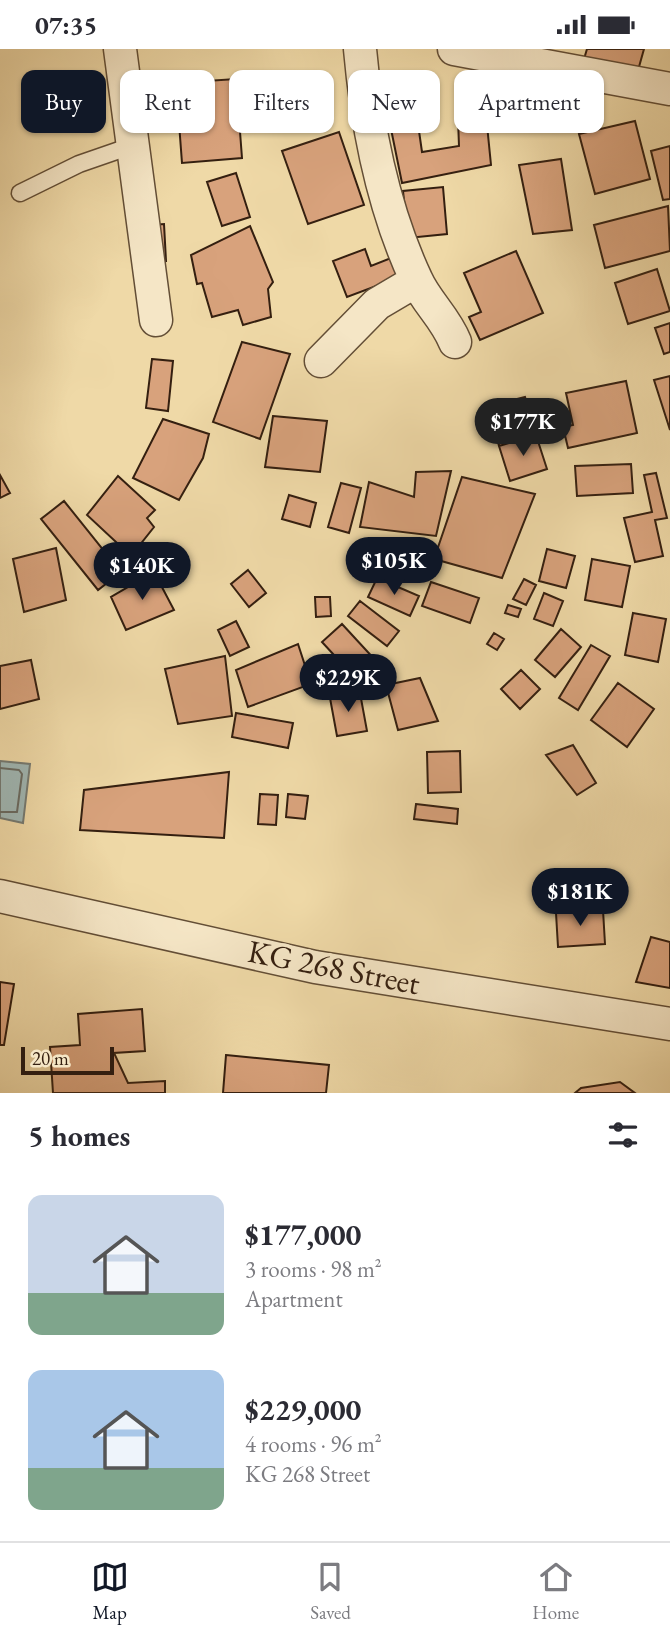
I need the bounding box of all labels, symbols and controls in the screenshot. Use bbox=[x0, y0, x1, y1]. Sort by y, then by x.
text: 07:35 bbox=[35, 8, 97, 42]
chip: Buy bbox=[21, 70, 106, 133]
chip: Rent bbox=[120, 70, 215, 133]
chip: Filters bbox=[229, 70, 334, 133]
chip: New bbox=[348, 70, 440, 133]
chip: Apartment bbox=[454, 70, 604, 133]
pin: $177K bbox=[474, 399, 572, 458]
text: $177K bbox=[491, 406, 555, 436]
pin: $105K bbox=[345, 538, 443, 597]
pin: $140K bbox=[93, 543, 191, 602]
text: $105K bbox=[362, 545, 426, 575]
text: $140K bbox=[110, 550, 174, 580]
pin: $229K bbox=[299, 655, 397, 714]
text: $229K bbox=[316, 662, 380, 692]
pin: $181K bbox=[531, 869, 629, 928]
text: $181K bbox=[548, 876, 612, 906]
street label: KG 268 Street bbox=[244, 930, 424, 1004]
scale bar bbox=[21, 1044, 114, 1076]
text: 20 m bbox=[32, 1046, 69, 1071]
text: 5 homes bbox=[28, 1116, 130, 1155]
icon: filters bbox=[604, 1116, 642, 1154]
text: $177,000 bbox=[245, 1215, 361, 1254]
icon: home bbox=[84, 1223, 168, 1307]
text: 3 rooms · 98 m² bbox=[245, 1254, 382, 1284]
text: Apartment bbox=[245, 1284, 343, 1314]
text: $229,000 bbox=[245, 1390, 361, 1429]
icon: home bbox=[84, 1398, 168, 1482]
text: 4 rooms · 96 m² bbox=[245, 1429, 382, 1459]
text: KG 268 Street bbox=[245, 1459, 370, 1489]
tab: Map bbox=[91, 1558, 129, 1625]
tab: Saved bbox=[310, 1558, 351, 1625]
tab: Home bbox=[532, 1558, 579, 1625]

